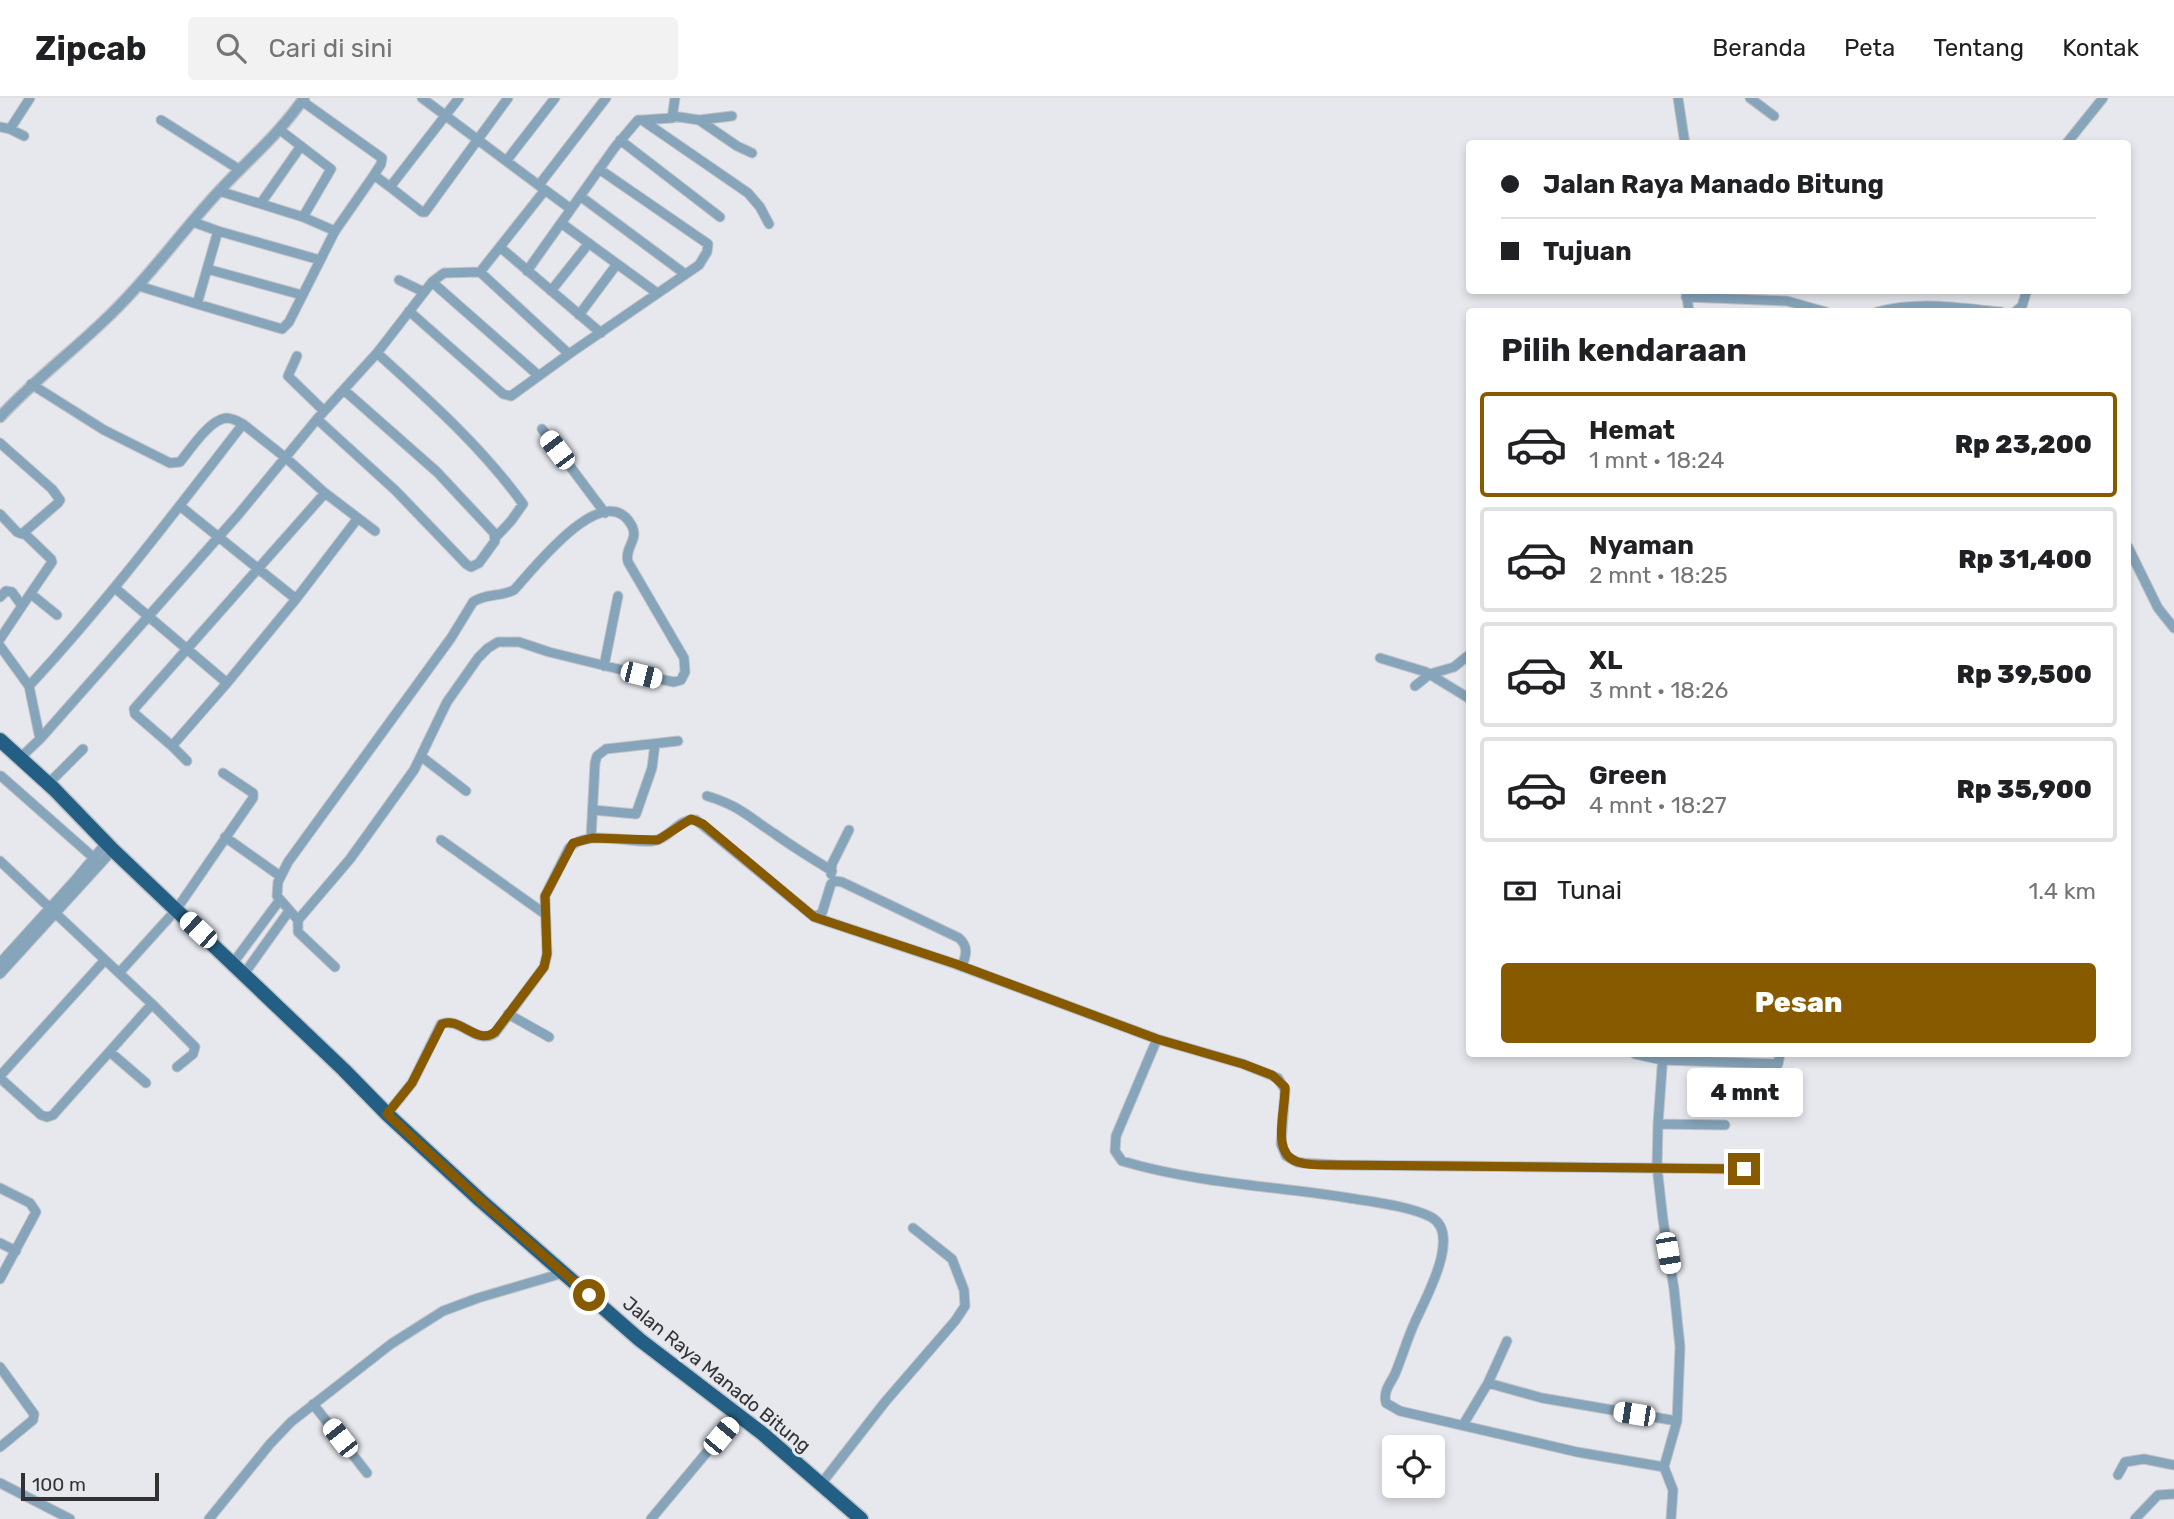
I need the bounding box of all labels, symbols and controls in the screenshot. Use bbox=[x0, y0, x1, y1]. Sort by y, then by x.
search box bbox=[188, 17, 678, 80]
text: Zipcab bbox=[35, 29, 146, 68]
icon: search bbox=[212, 29, 250, 67]
text: Cari di sini bbox=[268, 33, 392, 64]
text: Beranda bbox=[1712, 34, 1806, 62]
text: Peta bbox=[1844, 34, 1895, 62]
text: Tentang bbox=[1933, 34, 2024, 62]
text: Kontak bbox=[2062, 34, 2139, 62]
text: Jalan Raya Manado Bitung bbox=[1543, 169, 1884, 200]
text: Tujuan bbox=[1543, 236, 1632, 267]
text: Pilih kendaraan bbox=[1501, 331, 1747, 369]
icon: car bbox=[1505, 413, 1568, 476]
text: Hemat bbox=[1589, 415, 1675, 446]
car bbox=[536, 427, 579, 473]
text: Rp 23,200 bbox=[1955, 429, 2092, 460]
text: 1 mnt · 18:24 bbox=[1589, 446, 1724, 474]
icon: car bbox=[1505, 528, 1568, 591]
text: Nyaman bbox=[1589, 530, 1694, 561]
text: Rp 31,400 bbox=[1958, 544, 2092, 575]
text: 2 mnt · 18:25 bbox=[1589, 561, 1728, 589]
icon: car bbox=[1505, 643, 1568, 706]
text: XL bbox=[1589, 645, 1622, 676]
text: Rp 39,500 bbox=[1957, 659, 2092, 690]
car bbox=[619, 660, 664, 690]
text: 3 mnt · 18:26 bbox=[1589, 676, 1728, 704]
icon: car bbox=[1505, 758, 1568, 821]
text: Green bbox=[1589, 760, 1667, 791]
text: Rp 35,900 bbox=[1956, 774, 2092, 805]
text: 4 mnt · 18:27 bbox=[1589, 791, 1727, 819]
icon: cash bbox=[1501, 872, 1539, 910]
text: Tunai bbox=[1557, 875, 1622, 906]
text: 1.4 km bbox=[2028, 877, 2096, 905]
car bbox=[176, 908, 221, 952]
button: Pesan bbox=[1501, 963, 2096, 1043]
callout: 4 mnt bbox=[1686, 1068, 1802, 1116]
text: 4 mnt bbox=[1711, 1078, 1779, 1106]
route end bbox=[1728, 1153, 1760, 1185]
car bbox=[1655, 1230, 1682, 1276]
route start bbox=[573, 1279, 605, 1311]
street label: Jalan Raya Manado Bitung bbox=[618, 1291, 815, 1457]
car bbox=[1612, 1400, 1657, 1428]
car bbox=[700, 1413, 743, 1459]
car bbox=[319, 1415, 362, 1461]
map controls bbox=[1382, 1435, 1445, 1498]
button: locate bbox=[1382, 1435, 1445, 1498]
scale bar bbox=[21, 1470, 159, 1502]
text: 100 m bbox=[32, 1473, 86, 1496]

